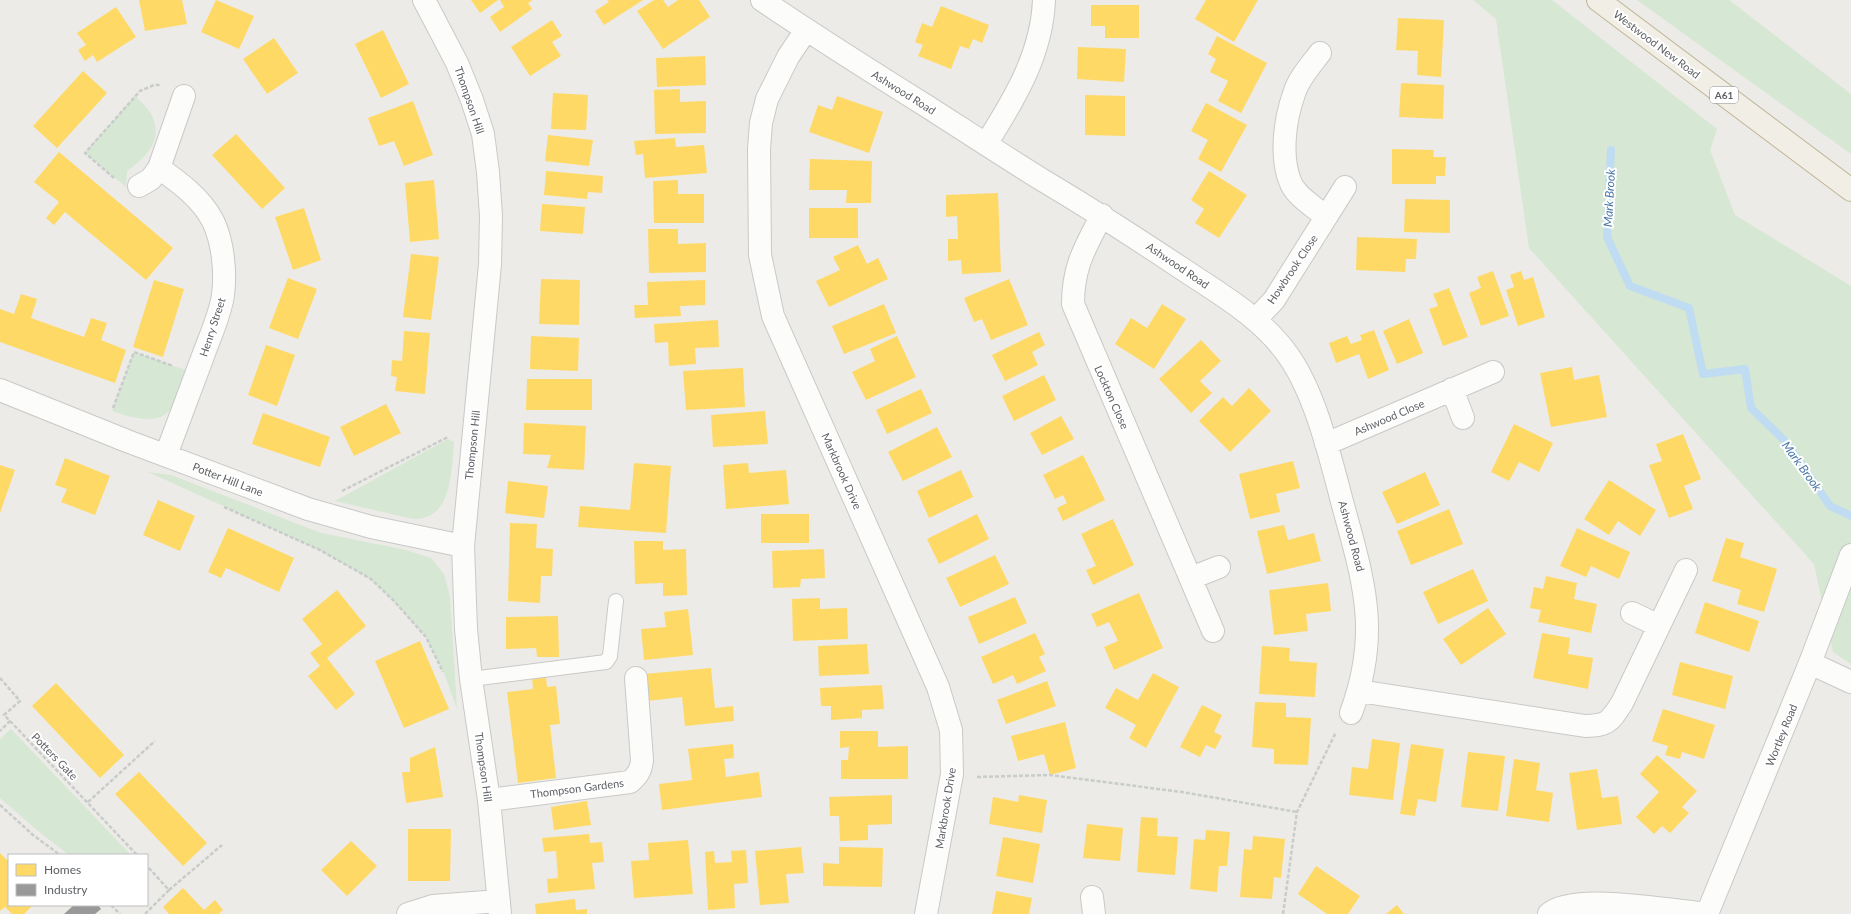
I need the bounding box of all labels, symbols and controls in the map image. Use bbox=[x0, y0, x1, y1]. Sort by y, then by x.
street label: Westwood New Road bbox=[1611, 7, 1703, 81]
street label: Thompson Hill bbox=[452, 65, 488, 135]
street label: Ashwood Road bbox=[870, 67, 938, 117]
road number: A61 bbox=[1710, 87, 1738, 103]
water label: Mark Brook bbox=[1600, 168, 1618, 227]
street label: Howbrook Close bbox=[1264, 232, 1320, 306]
street label: Ashwood Road bbox=[1144, 239, 1212, 291]
street label: Henry Street bbox=[196, 296, 228, 358]
street label: Lockton Close bbox=[1092, 363, 1132, 431]
street label: Ashwood Close bbox=[1352, 396, 1426, 438]
street label: Thompson Hill bbox=[462, 409, 482, 481]
street label: Markbrook Drive bbox=[819, 431, 865, 511]
water label: Mark Brook bbox=[1779, 438, 1825, 494]
street label: Potter Hill Lane bbox=[191, 460, 265, 498]
street label: Ashwood Road bbox=[1336, 499, 1368, 573]
street label: Wortley Road bbox=[1763, 702, 1799, 768]
street label: Potters Gate bbox=[29, 730, 81, 782]
street label: Thompson Hill bbox=[473, 731, 495, 803]
street label: Markbrook Drive bbox=[932, 766, 958, 850]
street label: Thompson Gardens bbox=[530, 776, 625, 800]
legend bbox=[8, 854, 148, 906]
text: Homes bbox=[44, 862, 81, 877]
text: Industry bbox=[44, 882, 88, 897]

